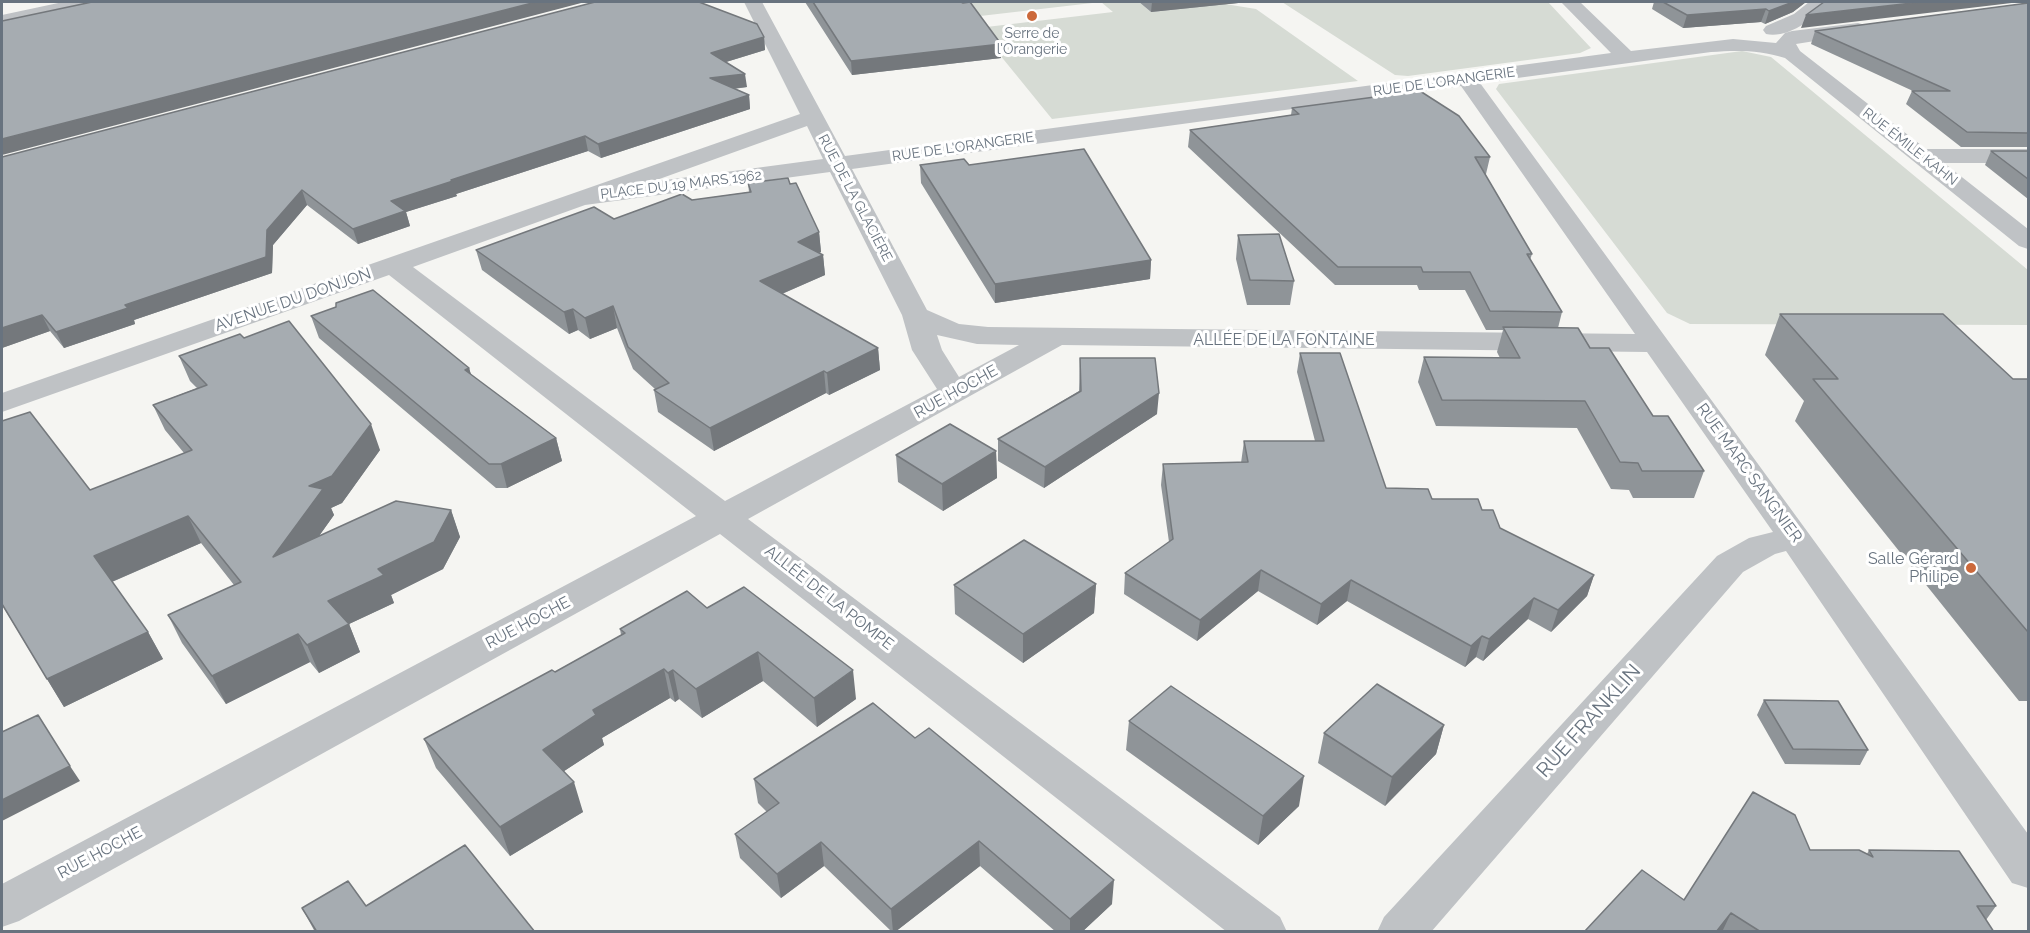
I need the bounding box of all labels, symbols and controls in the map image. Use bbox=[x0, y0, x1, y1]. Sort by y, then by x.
marker: Serre de l'Orangerie bbox=[1025, 9, 1039, 23]
place label: Serre de l'Orangerie bbox=[997, 26, 1067, 58]
street label: RUE DE L'ORANGERIE bbox=[1372, 64, 1516, 100]
street label: RUE ÉMILE KAHN bbox=[1859, 105, 1961, 189]
street label: RUE DE L'ORANGERIE bbox=[891, 129, 1035, 165]
street label: RUE DE LA GLACIÈRE bbox=[814, 132, 896, 264]
street label: PLACE DU 19 MARS 1962 bbox=[599, 167, 763, 203]
street label: AVENUE DU DONJON bbox=[212, 264, 374, 336]
street label: ALLÉE DE LA FONTAINE bbox=[1193, 330, 1375, 350]
street label: RUE HOCHE bbox=[911, 361, 1001, 423]
street label: RUE MARC SANGNIER bbox=[1692, 400, 1806, 546]
street label: ALLÉE DE LA POMPE bbox=[761, 542, 897, 654]
place label: Salle Gérard Philipe bbox=[1868, 549, 1959, 587]
marker: Salle Gérard Philipe bbox=[1964, 561, 1978, 575]
street label: RUE HOCHE bbox=[483, 593, 573, 653]
street label: RUE FRANKLIN bbox=[1532, 659, 1646, 783]
street label: RUE HOCHE bbox=[55, 823, 145, 883]

